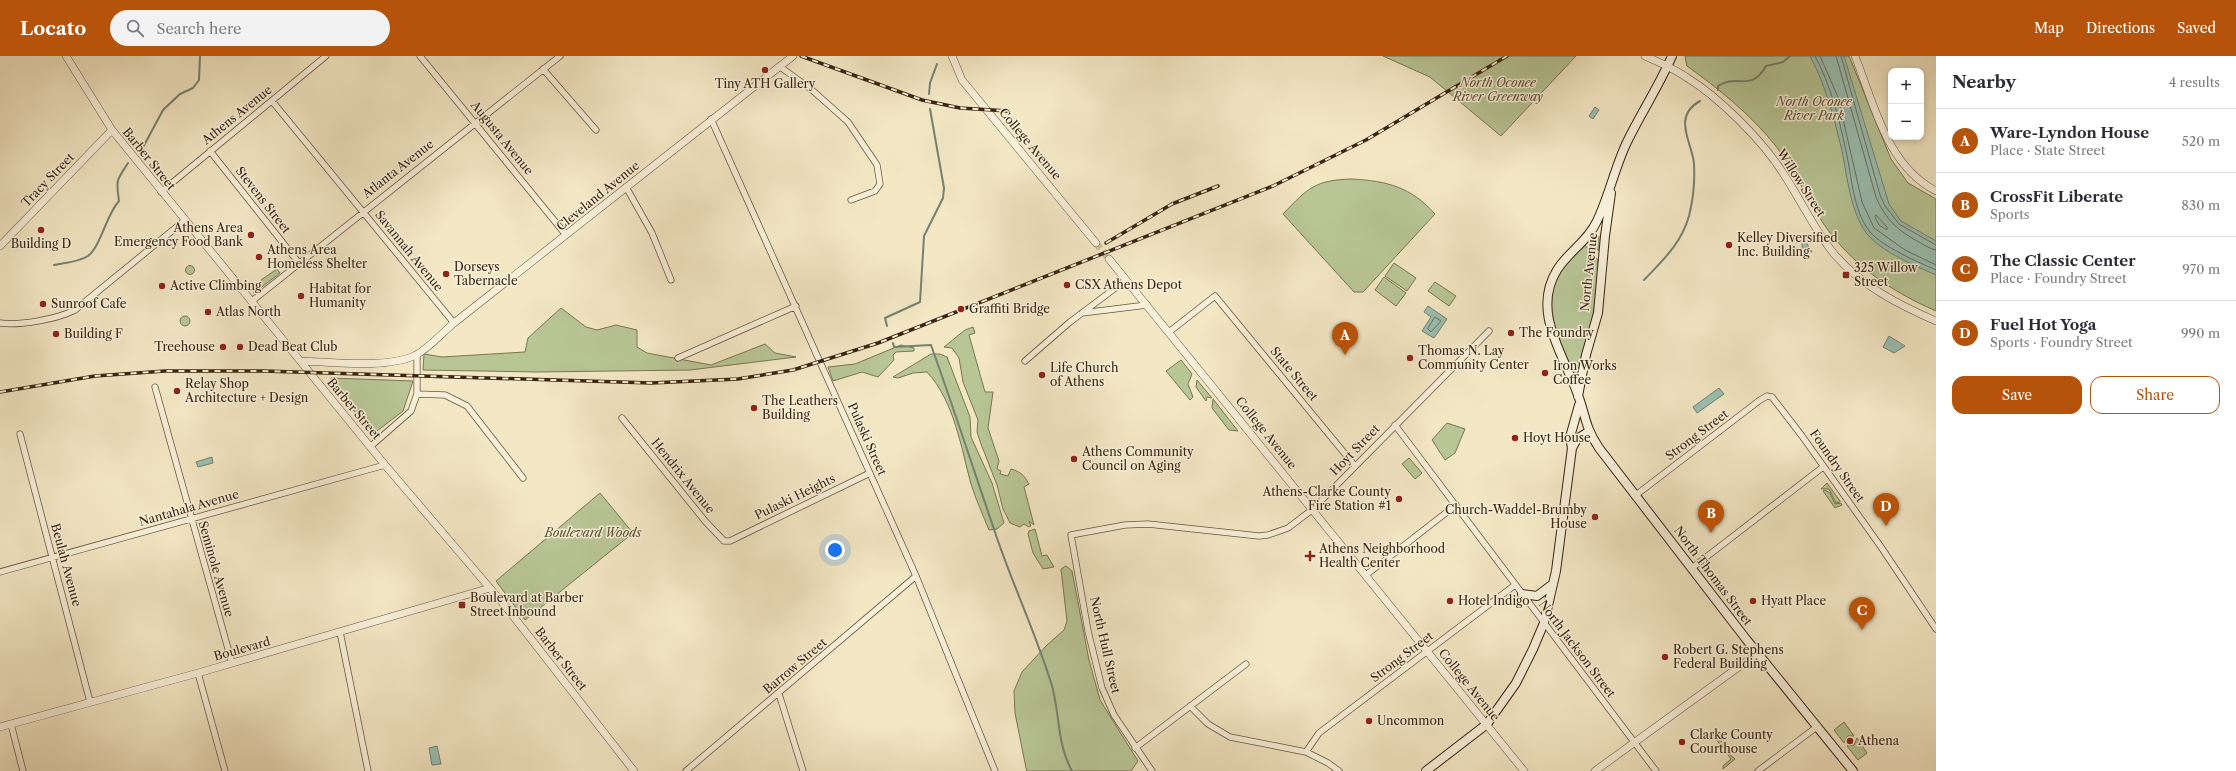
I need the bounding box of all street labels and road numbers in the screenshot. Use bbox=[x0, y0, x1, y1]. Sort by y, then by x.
street label: Athens Avenue bbox=[198, 82, 275, 148]
street label: Augusta Avenue bbox=[467, 97, 537, 178]
street label: College Avenue bbox=[996, 105, 1065, 183]
street label: Barber Street bbox=[120, 125, 180, 193]
street label: Atlanta Avenue bbox=[358, 136, 436, 202]
street label: Willow Street bbox=[1773, 145, 1829, 220]
street label: Tracy Street bbox=[18, 149, 78, 210]
street label: Cleveland Avenue bbox=[553, 157, 642, 234]
street label: Stevens Street bbox=[233, 163, 295, 237]
street label: Savannah Avenue bbox=[372, 207, 447, 294]
street label: North Avenue bbox=[1577, 232, 1600, 312]
street label: State Street bbox=[1267, 344, 1322, 404]
street label: Barber Street bbox=[324, 375, 385, 443]
street label: College Avenue bbox=[1233, 393, 1300, 472]
street label: Pulaski Street bbox=[845, 400, 891, 478]
street label: Strong Street bbox=[1662, 406, 1732, 463]
street label: Hoyt Street bbox=[1327, 420, 1383, 478]
street label: Foundry Street bbox=[1807, 426, 1868, 506]
street label: Hendrix Avenue bbox=[648, 435, 718, 517]
street label: Pulaski Heights bbox=[752, 471, 838, 523]
street label: Nantahala Avenue bbox=[137, 486, 241, 529]
street label: Seminole Avenue bbox=[196, 519, 237, 619]
street label: Beulah Avenue bbox=[48, 522, 85, 608]
street label: North Thomas Street bbox=[1671, 523, 1756, 629]
street label: North Hull Street bbox=[1087, 595, 1124, 695]
street label: North Jackson Street bbox=[1536, 597, 1619, 701]
street label: Barber Street bbox=[532, 624, 591, 694]
street label: Strong Street bbox=[1367, 628, 1437, 685]
street label: Boulevard bbox=[212, 633, 272, 664]
street label: Barrow Street bbox=[760, 634, 830, 697]
street label: College Avenue bbox=[1436, 645, 1503, 724]

